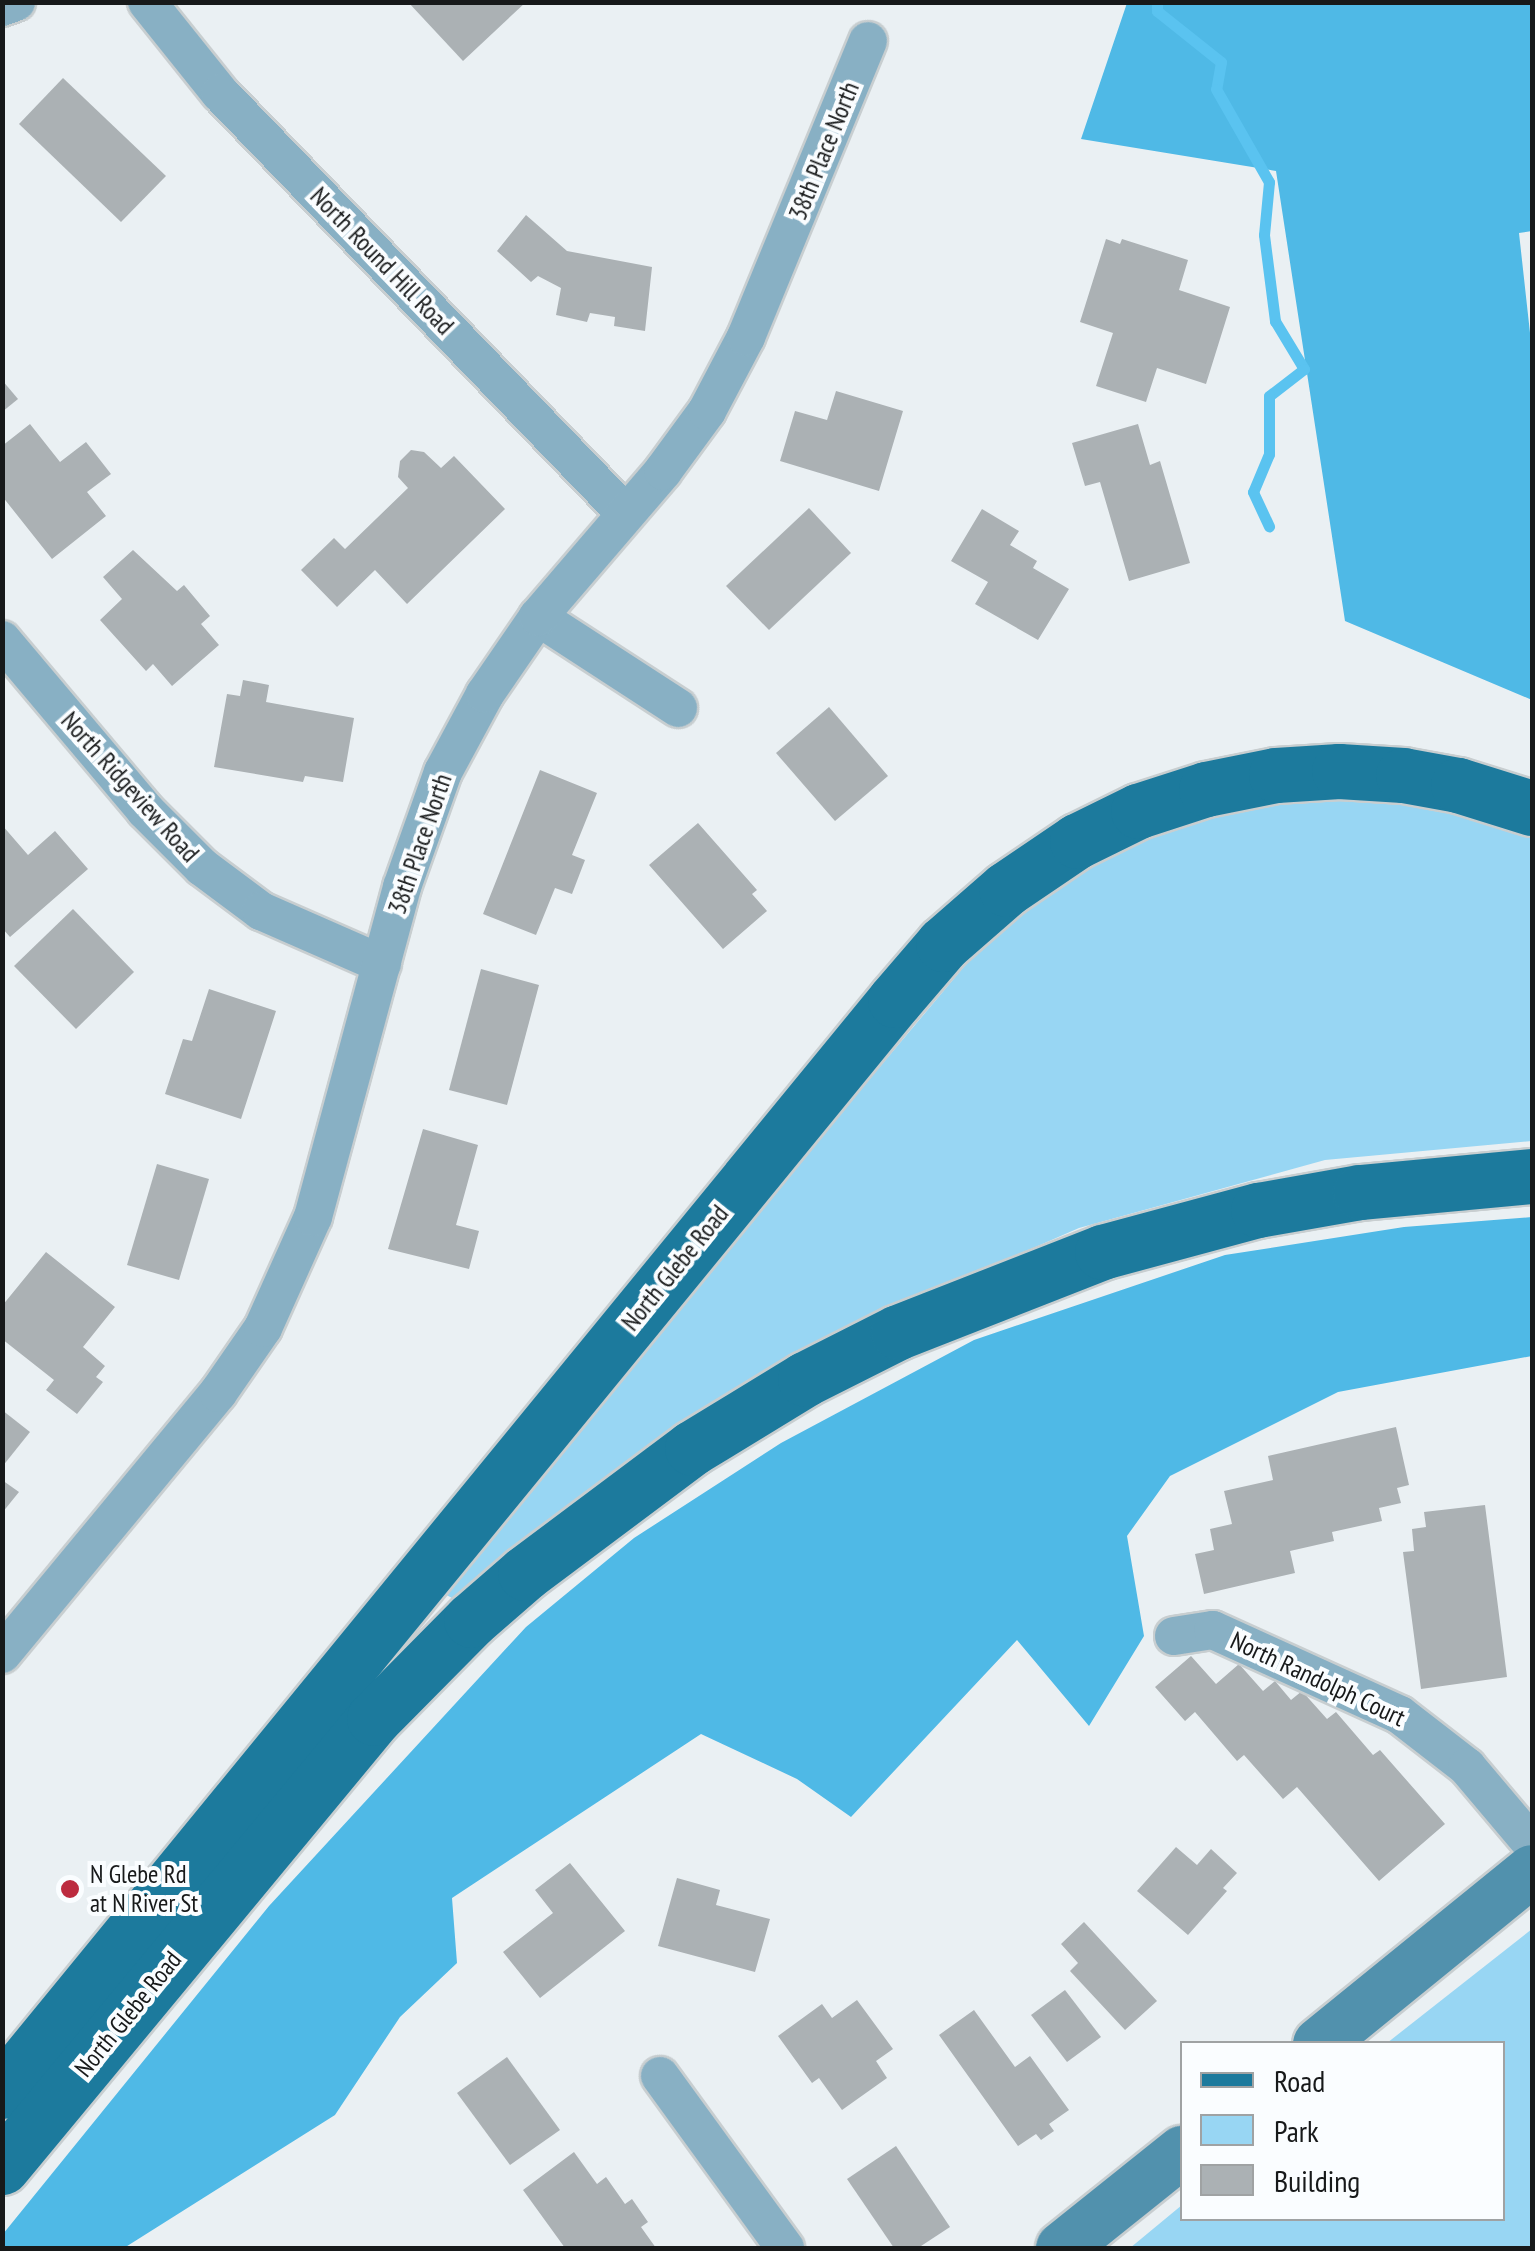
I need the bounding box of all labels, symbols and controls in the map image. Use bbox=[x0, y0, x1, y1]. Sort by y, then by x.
street label: 38th Place North bbox=[783, 77, 865, 225]
street label: North Round Hill Road bbox=[304, 181, 460, 341]
street label: North Ridgeview Road bbox=[55, 706, 205, 868]
street label: 38th Place North bbox=[382, 770, 458, 918]
street label: North Glebe Road bbox=[615, 1199, 735, 1337]
street label: North Randolph Court bbox=[1226, 1625, 1410, 1733]
place label: N Glebe Rd at N River St bbox=[90, 1860, 198, 1919]
marker: N Glebe Rd at N River St bbox=[59, 1878, 81, 1900]
street label: North Glebe Road bbox=[68, 1945, 188, 2083]
legend bbox=[1180, 2041, 1505, 2221]
text: Road bbox=[1274, 2061, 1325, 2100]
text: Park bbox=[1274, 2111, 1319, 2150]
text: Building bbox=[1274, 2161, 1360, 2200]

